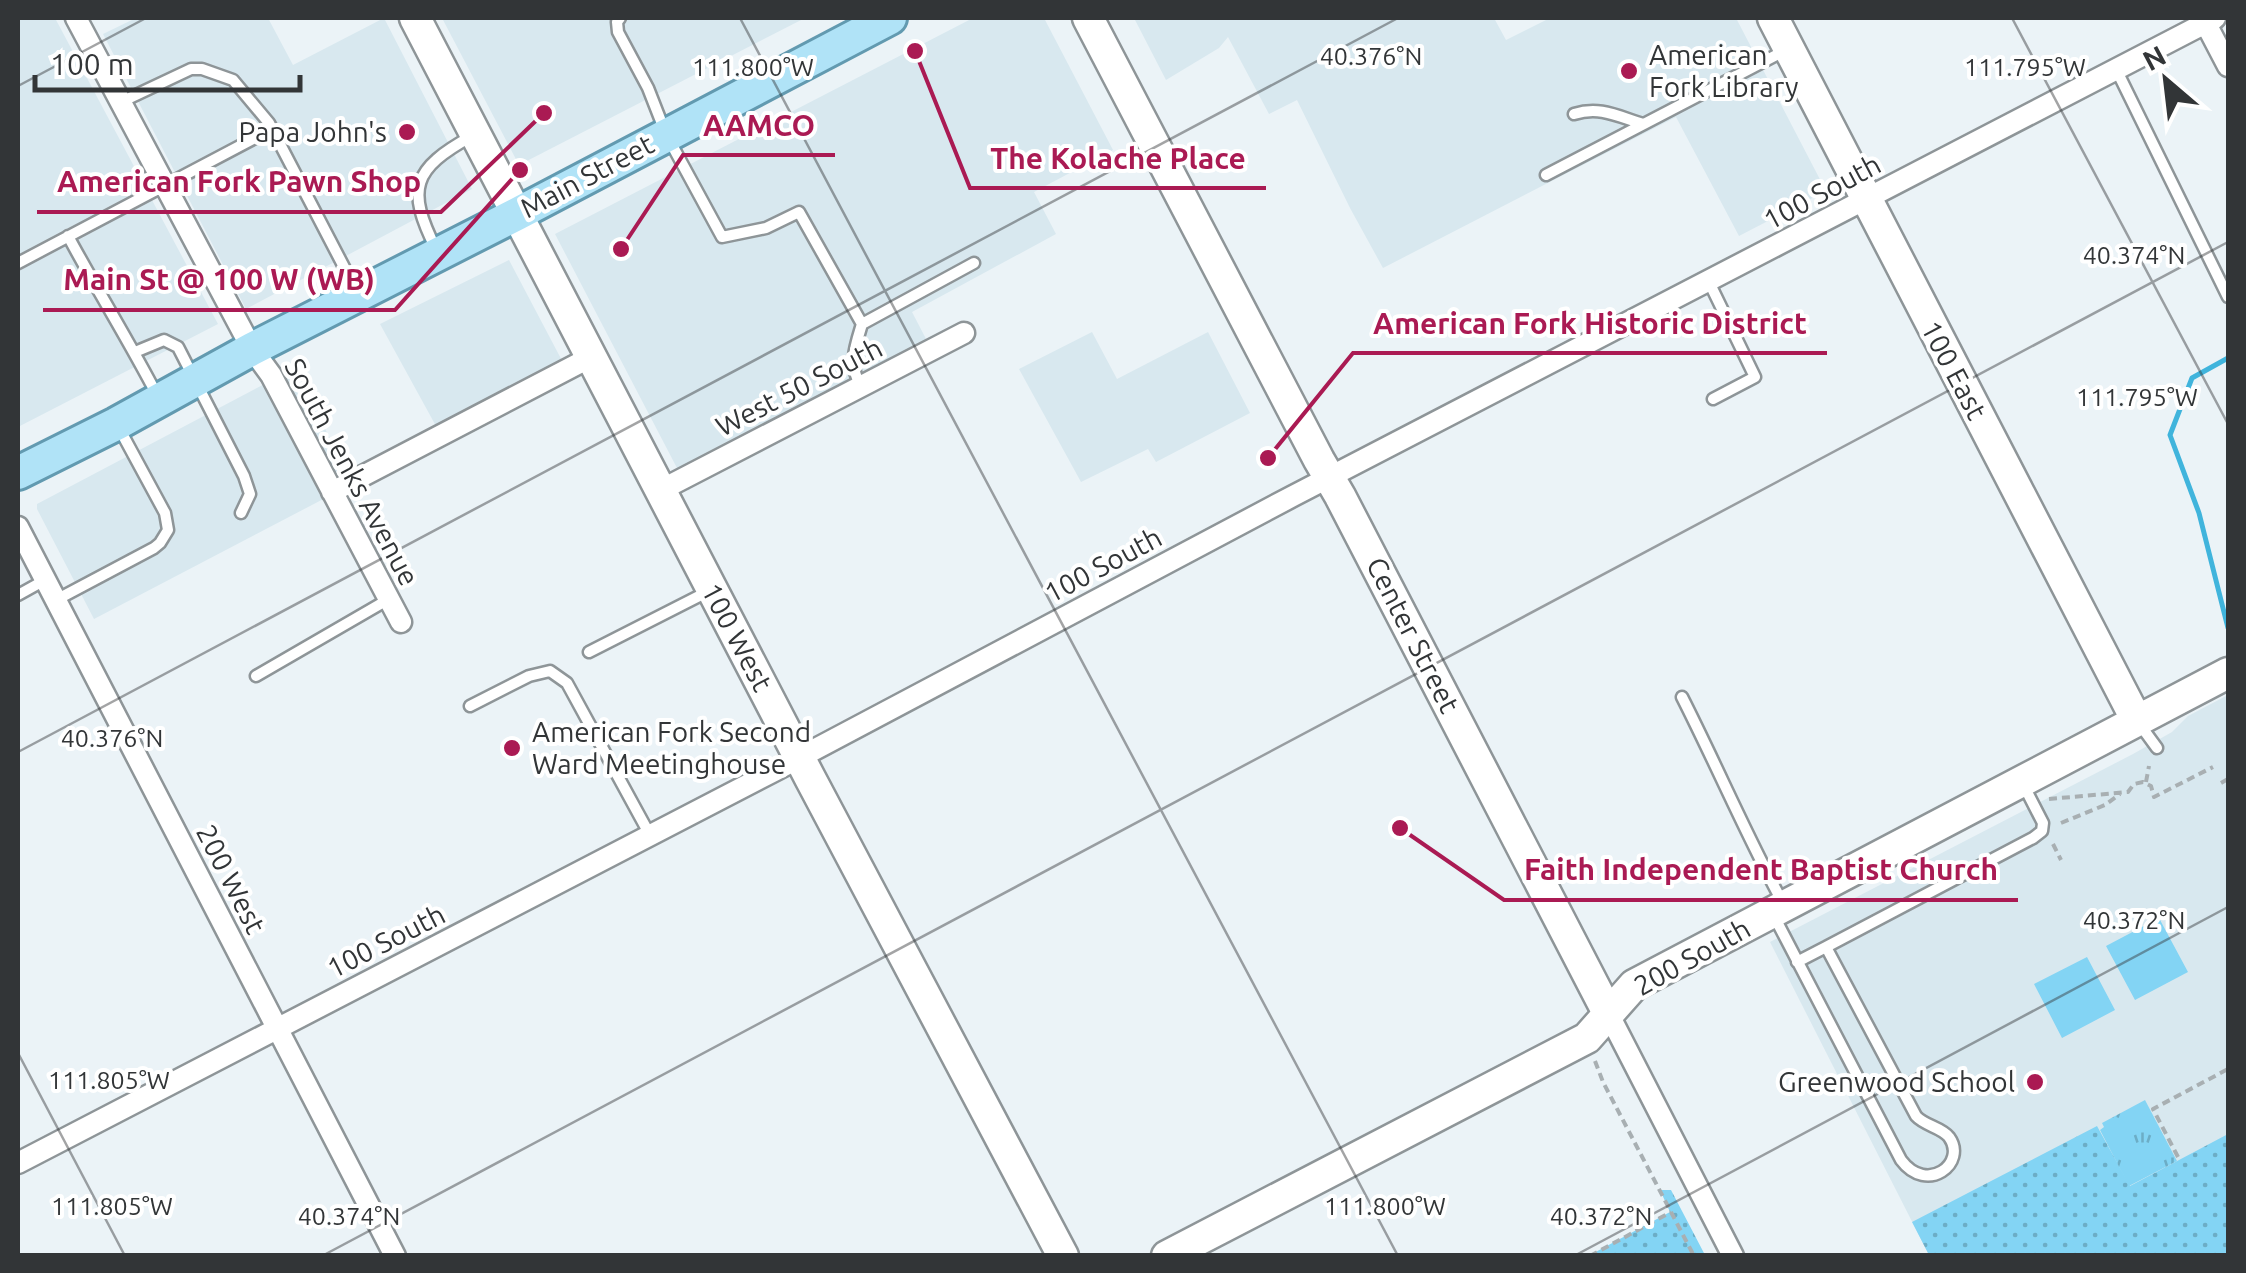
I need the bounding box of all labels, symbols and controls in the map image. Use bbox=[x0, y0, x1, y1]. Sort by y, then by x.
scale bar bbox=[35, 30, 300, 92]
north arrow bbox=[2116, 30, 2216, 130]
place label: American Fork Library bbox=[1649, 39, 1798, 102]
text: N bbox=[2138, 39, 2171, 76]
text: 40.376°N bbox=[1320, 42, 1422, 70]
text: 100 m bbox=[50, 47, 134, 81]
text: 111.800°W bbox=[692, 53, 814, 81]
text: 111.795°W bbox=[1964, 53, 2086, 81]
marker: American Fork Library bbox=[1618, 60, 1640, 82]
callout: AAMCO bbox=[683, 95, 835, 155]
text: AAMCO bbox=[703, 108, 815, 142]
place label: Papa John's bbox=[238, 116, 387, 147]
marker: Papa John's bbox=[396, 121, 418, 143]
street label: Main Street bbox=[515, 128, 659, 224]
callout: The Kolache Place bbox=[970, 128, 1266, 188]
text: The Kolache Place bbox=[990, 141, 1246, 175]
street label: 100 South bbox=[1758, 148, 1885, 235]
callout: American Fork Pawn Shop bbox=[37, 152, 441, 212]
text: American Fork Pawn Shop bbox=[57, 164, 421, 198]
text: 40.374°N bbox=[2083, 241, 2185, 269]
callout: Main St @ 100 W (WB) bbox=[43, 250, 395, 310]
text: Main St @ 100 W (WB) bbox=[63, 262, 375, 296]
callout: American Fork Historic District bbox=[1353, 293, 1827, 353]
text: American Fork Historic District bbox=[1373, 306, 1807, 340]
street label: 100 East bbox=[1916, 315, 1993, 424]
street label: West 50 South bbox=[710, 331, 887, 442]
street label: South Jenks Avenue bbox=[279, 353, 425, 591]
text: 111.795°W bbox=[2076, 383, 2198, 411]
street label: 100 South bbox=[1039, 521, 1166, 608]
street label: Center Street bbox=[1361, 552, 1466, 718]
street label: 100 West bbox=[696, 577, 779, 696]
place label: American Fork Second Ward Meetinghouse bbox=[532, 716, 811, 779]
text: 40.376°N bbox=[61, 724, 163, 752]
marker: American Fork Second Ward Meetinghouse bbox=[501, 737, 523, 759]
street label: 200 West bbox=[191, 819, 272, 938]
callout: Faith Independent Baptist Church bbox=[1504, 840, 2018, 900]
text: Faith Independent Baptist Church bbox=[1524, 852, 1998, 886]
street label: 100 South bbox=[322, 898, 450, 983]
text: 40.372°N bbox=[2083, 906, 2185, 934]
street label: 200 South bbox=[1628, 912, 1755, 1001]
text: 111.805°W bbox=[48, 1066, 170, 1094]
place label: Greenwood School bbox=[1778, 1066, 2015, 1097]
marker: Greenwood School bbox=[2024, 1071, 2046, 1093]
text: 111.805°W bbox=[51, 1192, 173, 1220]
text: 111.800°W bbox=[1324, 1192, 1446, 1220]
text: 40.374°N bbox=[298, 1202, 400, 1230]
text: 40.372°N bbox=[1550, 1202, 1652, 1230]

